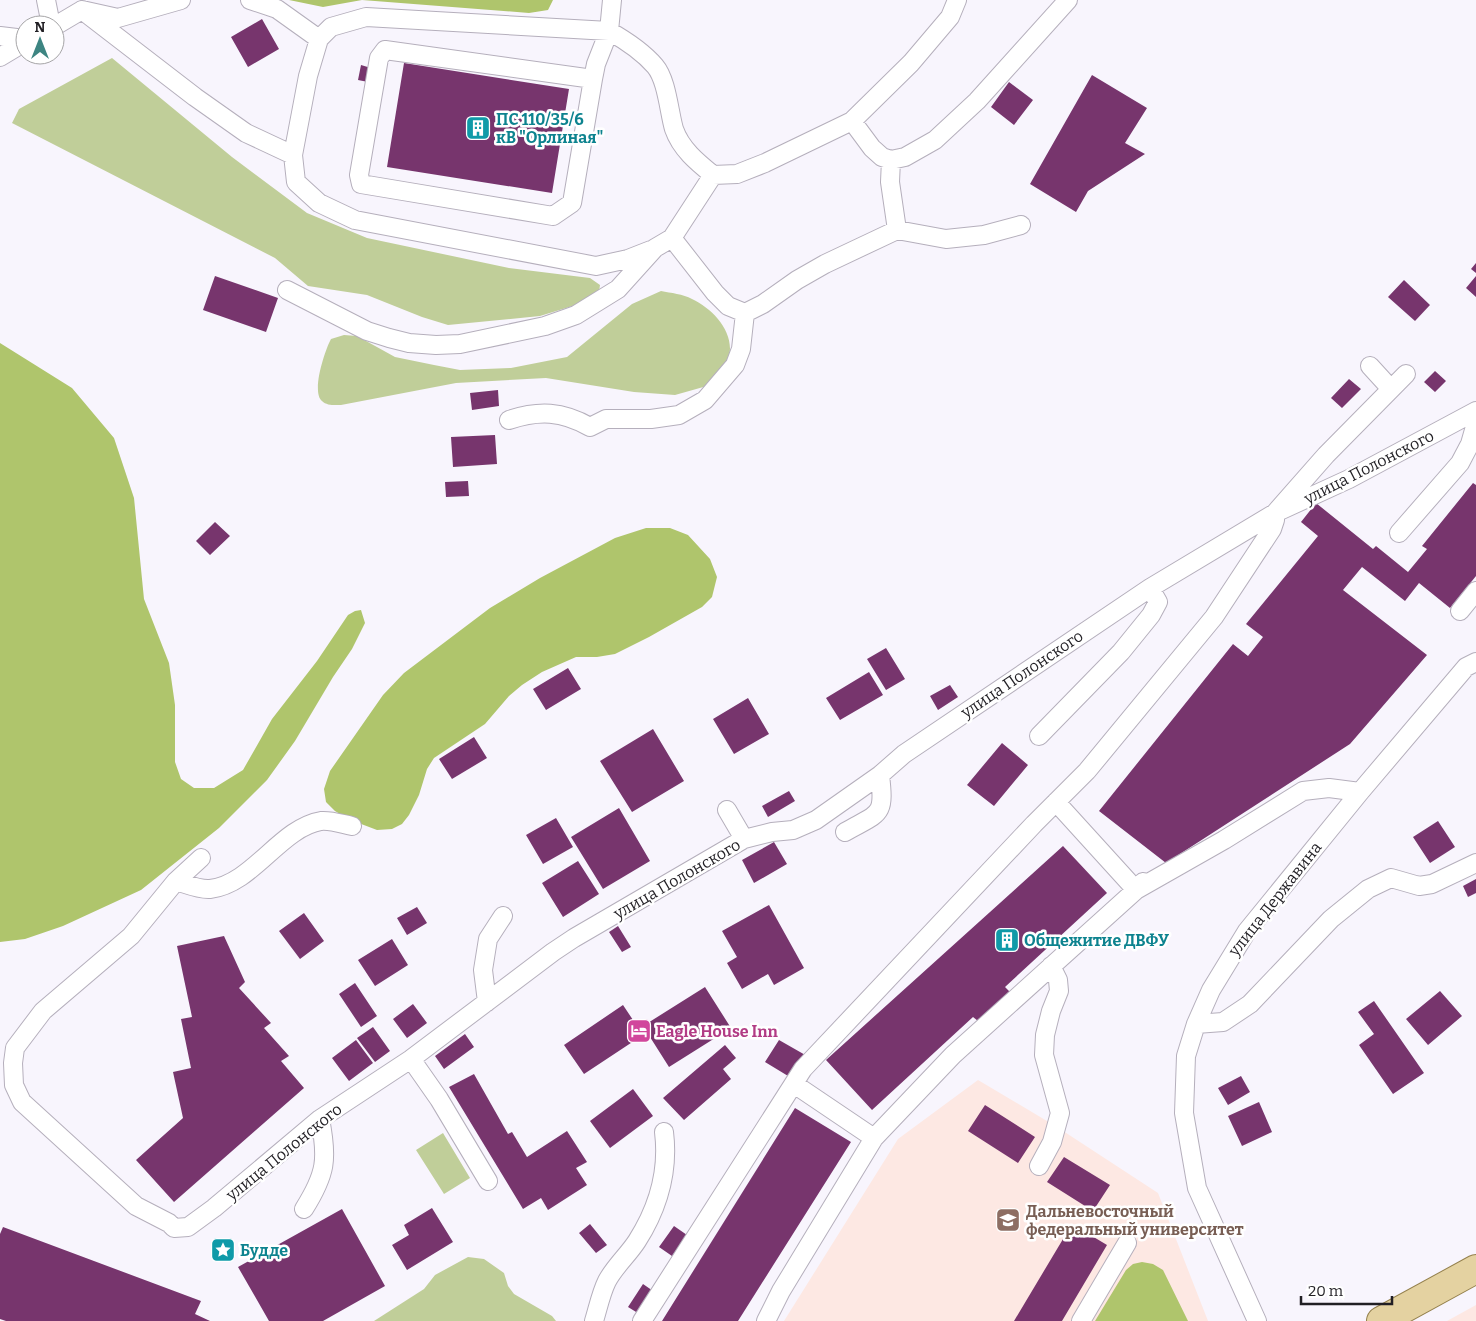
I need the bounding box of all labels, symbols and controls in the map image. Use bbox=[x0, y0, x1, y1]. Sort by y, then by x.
north arrow bbox=[15, 15, 65, 65]
text: N bbox=[35, 19, 46, 36]
place label: ПС 110/35/6 кВ "Орлиная" bbox=[496, 110, 603, 147]
building icon: ПС 110/35/6 кВ "Орлиная" bbox=[465, 115, 491, 141]
street label: улица Полонского bbox=[1300, 426, 1437, 508]
street label: улица Полонского bbox=[956, 626, 1087, 722]
street label: улица Полонского bbox=[609, 835, 744, 924]
street label: улица Державина bbox=[1224, 838, 1326, 961]
building icon: Общежитие ДВФУ bbox=[994, 927, 1020, 953]
place label: Общежитие ДВФУ bbox=[1024, 931, 1169, 950]
hotel icon: Eagle House Inn bbox=[626, 1018, 652, 1044]
place label: Eagle House Inn bbox=[656, 1022, 779, 1041]
street label: улица Полонского bbox=[222, 1100, 346, 1205]
place label: Дальневосточный федеральный университет bbox=[1026, 1202, 1244, 1239]
school or university icon: Дальневосточный федеральный университет bbox=[995, 1207, 1021, 1233]
place icon: Будде bbox=[210, 1237, 236, 1263]
place label: Будде bbox=[240, 1241, 288, 1260]
scale bar bbox=[1301, 1274, 1392, 1306]
text: 20 m bbox=[1308, 1282, 1344, 1300]

